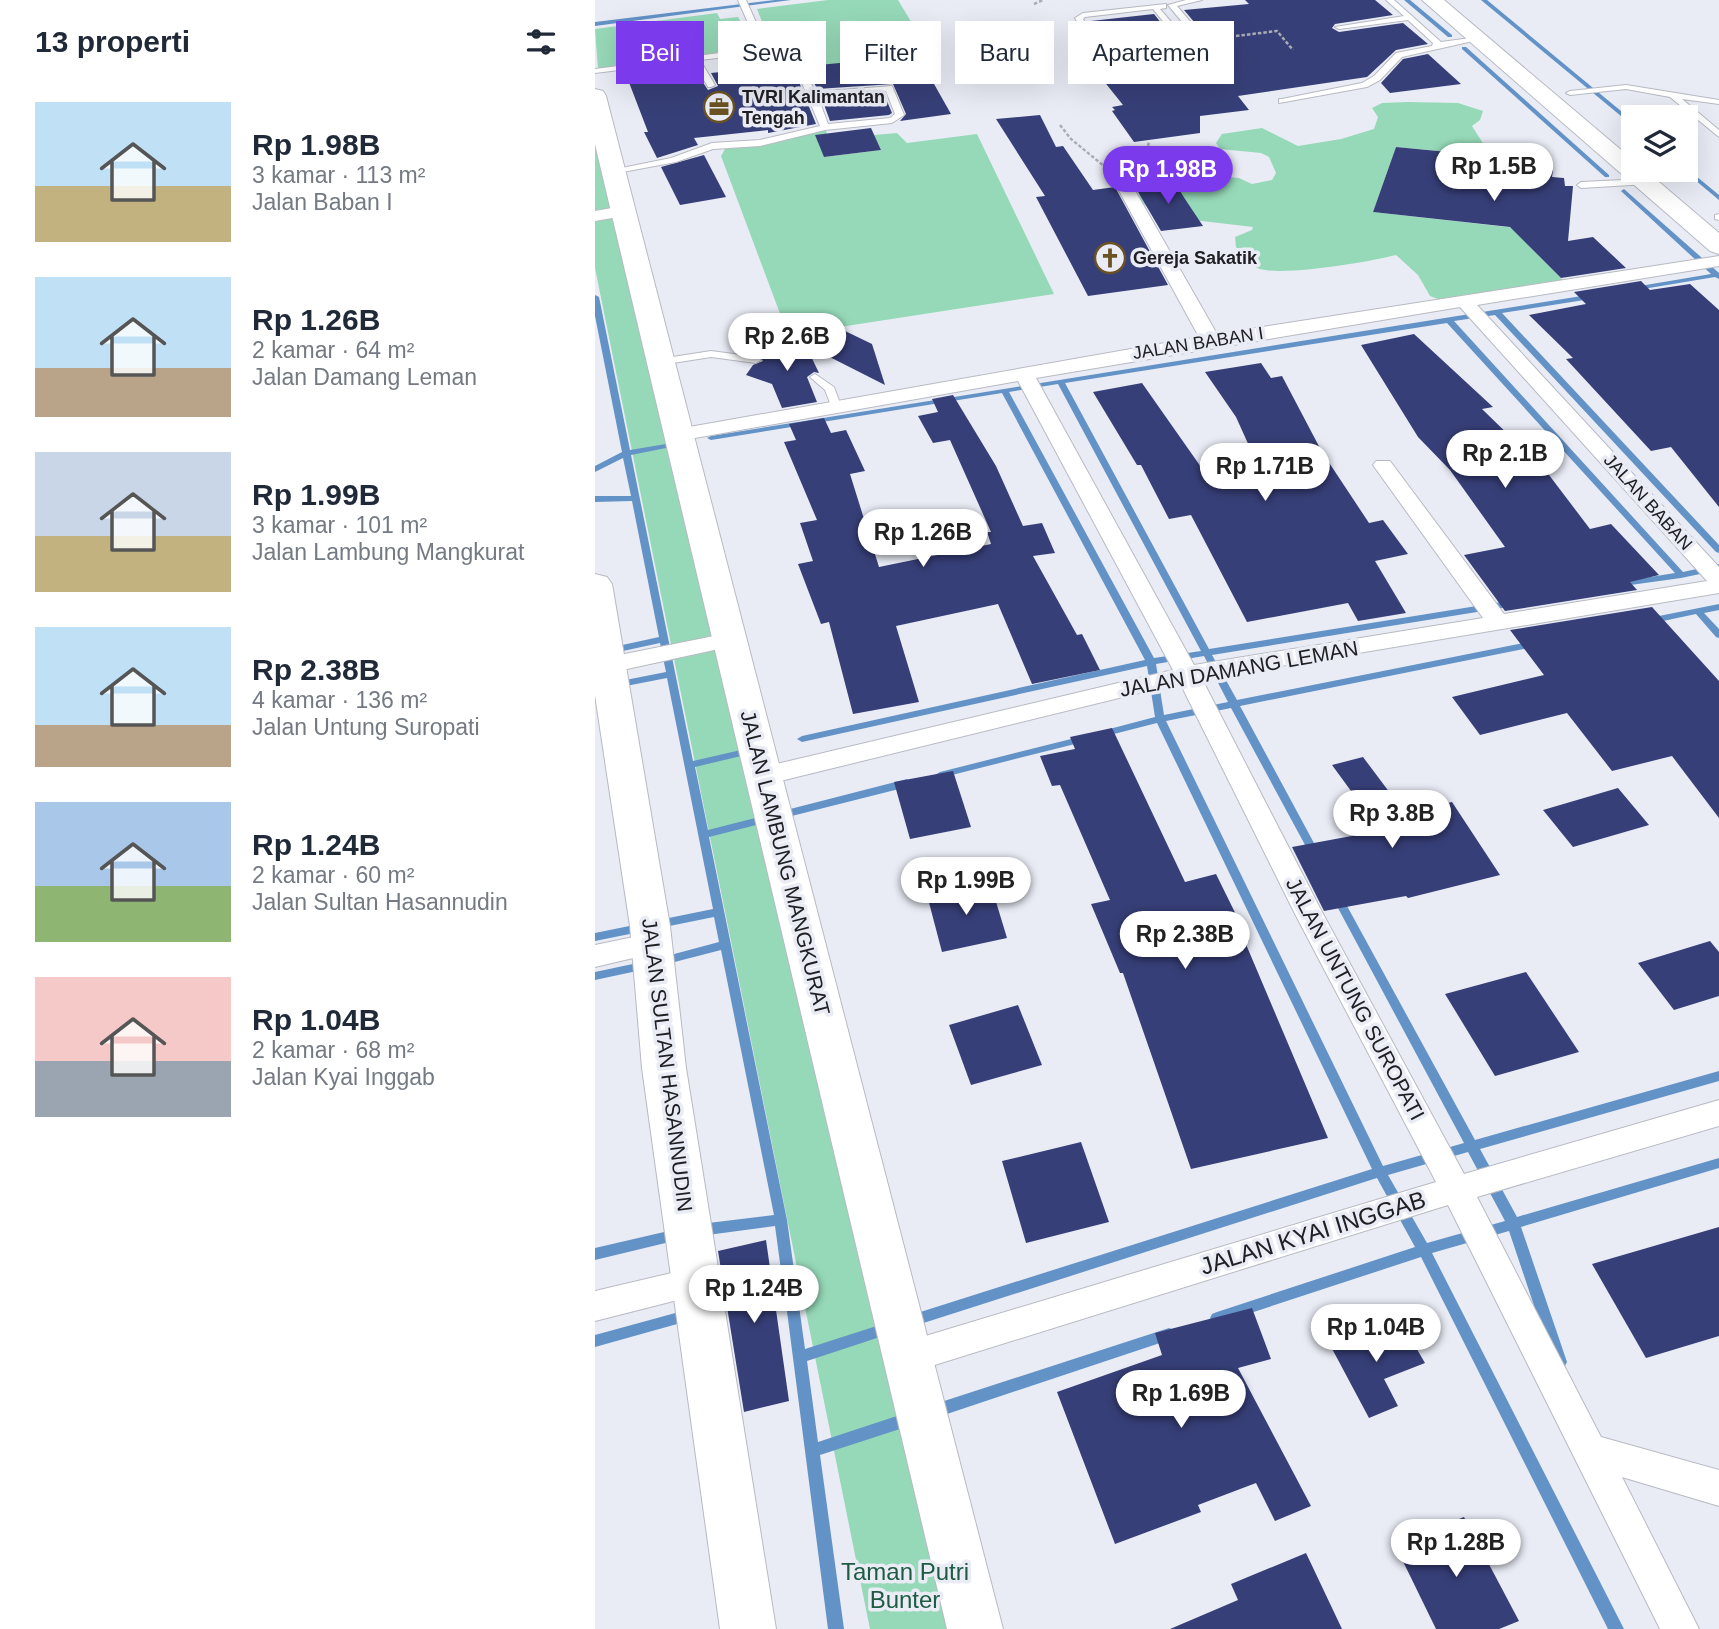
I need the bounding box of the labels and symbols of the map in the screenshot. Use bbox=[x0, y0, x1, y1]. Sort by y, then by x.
place label: TVRI Kalimantan Tengah bbox=[742, 87, 885, 128]
office icon: TVRI Kalimantan Tengah bbox=[702, 90, 736, 124]
pin: Rp 1.5B bbox=[1429, 144, 1559, 203]
pin: Rp 1.98B bbox=[1096, 146, 1240, 206]
church icon: Gereja Sakatik bbox=[1093, 241, 1127, 275]
place label: Gereja Sakatik bbox=[1133, 248, 1258, 268]
pin: Rp 2.6B bbox=[722, 314, 852, 373]
street label: JALAN BABAN I bbox=[1131, 323, 1265, 363]
pin: Rp 2.1B bbox=[1440, 430, 1570, 490]
pin: Rp 1.71B bbox=[1193, 444, 1337, 503]
street label: JALAN BABAN bbox=[1600, 450, 1696, 554]
pin: Rp 1.26B bbox=[851, 510, 995, 569]
street label: JALAN DAMANG LEMAN bbox=[1118, 636, 1360, 701]
street label: JALAN LAMBUNG MANGKURAT bbox=[736, 708, 835, 1018]
pin: Rp 3.8B bbox=[1327, 790, 1457, 850]
pin: Rp 1.99B bbox=[894, 858, 1038, 917]
street label: JALAN UNTUNG SUROPATI bbox=[1282, 874, 1429, 1124]
pin: Rp 2.38B bbox=[1113, 912, 1257, 971]
street label: JALAN SULTAN HASANNUDIN bbox=[638, 917, 697, 1213]
street label: JALAN KYAI INGGAB bbox=[1197, 1185, 1429, 1280]
pin: Rp 1.24B bbox=[682, 1266, 826, 1325]
pin: Rp 1.04B bbox=[1304, 1304, 1448, 1364]
pin: Rp 1.69B bbox=[1109, 1370, 1253, 1430]
pin: Rp 1.28B bbox=[1384, 1520, 1528, 1579]
park label: Taman Putri Bunter bbox=[841, 1558, 969, 1613]

